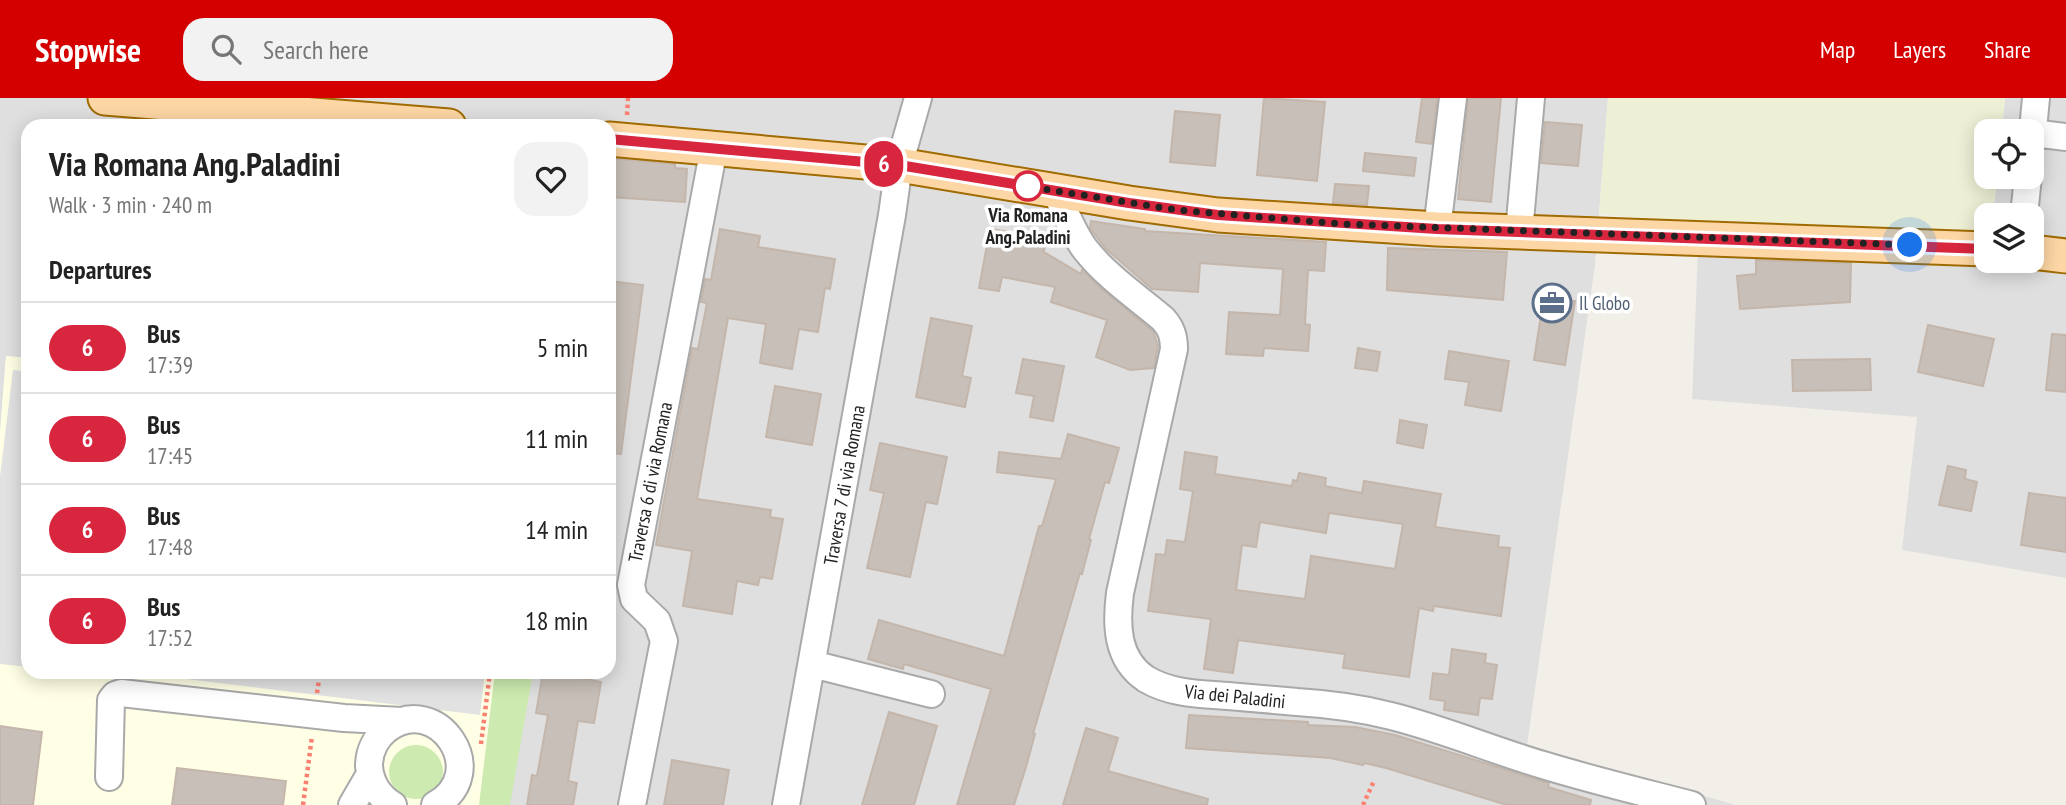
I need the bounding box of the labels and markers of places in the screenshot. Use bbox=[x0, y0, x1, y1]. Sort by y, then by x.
marker: Via Romana Ang.Paladini bbox=[1013, 171, 1043, 201]
place label: Via Romana Ang.Paladini bbox=[985, 203, 1070, 249]
office icon: Il Globo bbox=[1531, 282, 1573, 324]
place label: Il Globo bbox=[1579, 291, 1630, 315]

